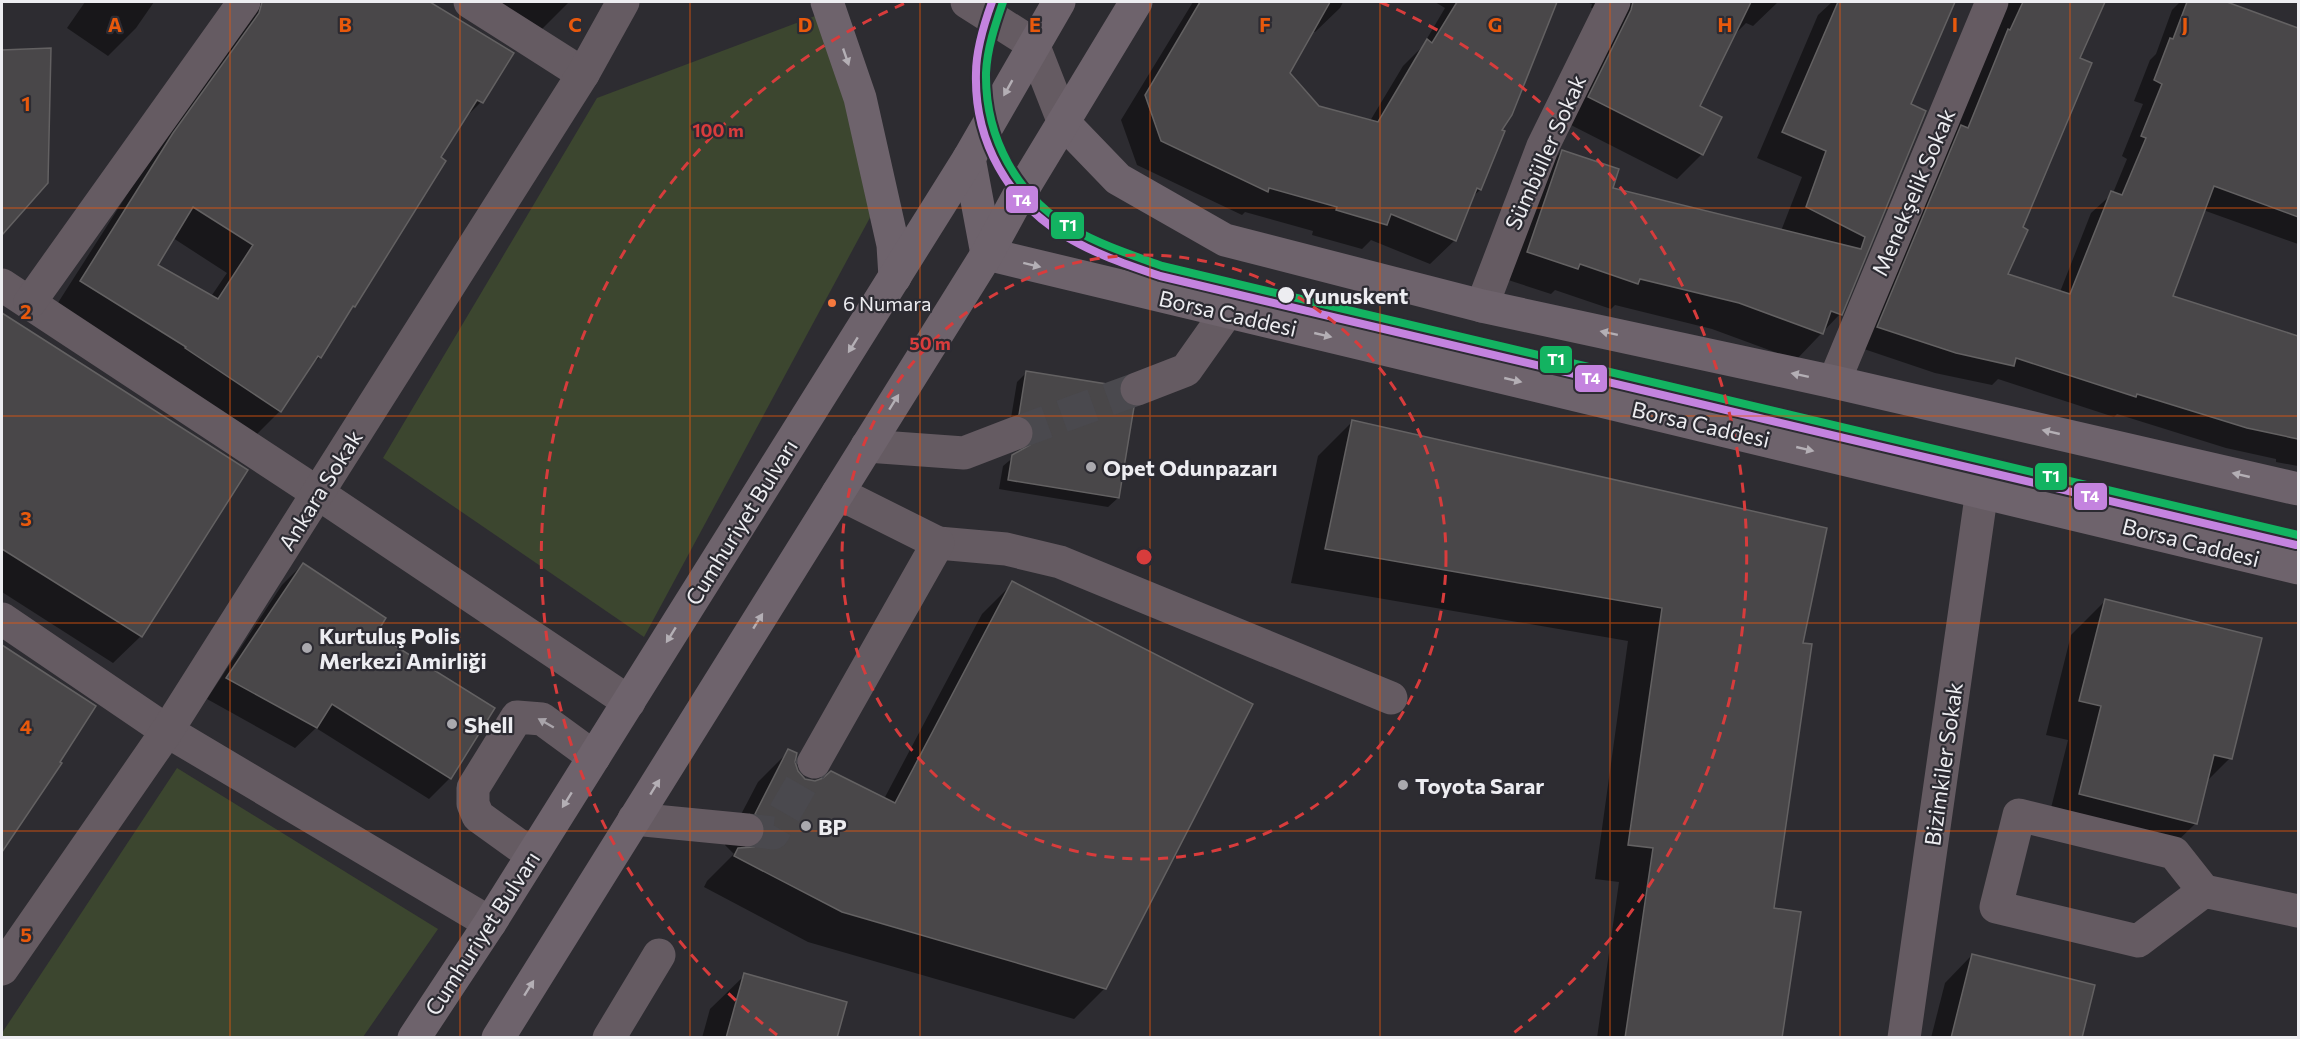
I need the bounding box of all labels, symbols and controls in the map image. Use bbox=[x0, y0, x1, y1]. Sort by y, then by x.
text: A bbox=[108, 12, 122, 36]
text: B bbox=[338, 12, 352, 36]
text: C bbox=[568, 12, 582, 36]
text: D bbox=[798, 12, 812, 36]
text: E bbox=[1029, 12, 1041, 36]
text: F bbox=[1259, 12, 1271, 36]
text: G bbox=[1488, 12, 1502, 36]
text: H bbox=[1718, 12, 1733, 36]
text: I bbox=[1952, 12, 1958, 36]
text: J bbox=[2182, 12, 2188, 36]
one-way arrow bbox=[841, 48, 851, 66]
street label: Sümbüller Sokak bbox=[1499, 70, 1591, 234]
one-way arrow bbox=[1003, 80, 1013, 97]
text: 1 bbox=[21, 91, 31, 115]
street label: Menekşelik Sokak bbox=[1866, 104, 1960, 280]
text: 100 m bbox=[692, 119, 744, 141]
line badge: T4 bbox=[1005, 185, 1039, 214]
text: T4 bbox=[1013, 190, 1032, 209]
line badge: T1 bbox=[1050, 211, 1085, 240]
text: T1 bbox=[1059, 215, 1077, 234]
one-way arrow bbox=[1022, 260, 1041, 270]
place label: Yunuskent bbox=[1301, 282, 1408, 309]
street label: Borsa Caddesi bbox=[1156, 284, 1300, 342]
marker: Yunuskent bbox=[1276, 285, 1296, 305]
place label: 6 Numara bbox=[843, 291, 931, 315]
marker: 6 Numara bbox=[826, 297, 838, 309]
text: 2 bbox=[20, 299, 32, 323]
one-way arrow bbox=[1600, 328, 1618, 338]
one-way arrow bbox=[1314, 331, 1332, 341]
text: 50 m bbox=[909, 332, 951, 354]
one-way arrow bbox=[847, 337, 858, 353]
line badge: T1 bbox=[1539, 345, 1573, 374]
text: T1 bbox=[1547, 349, 1565, 368]
line badge: T4 bbox=[1574, 364, 1608, 393]
text: T4 bbox=[1582, 368, 1601, 387]
one-way arrow bbox=[1790, 370, 1809, 379]
one-way arrow bbox=[1504, 375, 1522, 385]
one-way arrow bbox=[889, 394, 900, 411]
street label: Borsa Caddesi bbox=[1629, 395, 1773, 453]
street label: Ankara Sokak bbox=[272, 425, 368, 555]
one-way arrow bbox=[2042, 427, 2061, 436]
street label: Cumhuriyet Bulvarı bbox=[679, 434, 803, 610]
one-way arrow bbox=[1796, 444, 1814, 454]
place label: Opet Odunpazarı bbox=[1103, 454, 1278, 481]
marker: Opet Odunpazarı bbox=[1084, 460, 1098, 474]
line badge: T1 bbox=[2034, 462, 2068, 491]
text: T1 bbox=[2042, 466, 2060, 485]
one-way arrow bbox=[2232, 470, 2251, 480]
line badge: T4 bbox=[2073, 482, 2108, 511]
text: T4 bbox=[2081, 486, 2100, 505]
text: 3 bbox=[20, 506, 32, 530]
street label: Borsa Caddesi bbox=[2119, 512, 2263, 572]
centre of rings bbox=[1134, 547, 1154, 567]
one-way arrow bbox=[752, 613, 763, 629]
place label: Kurtuluş Polis Merkezi Amirliği bbox=[319, 622, 487, 674]
one-way arrow bbox=[666, 627, 677, 643]
marker: Kurtuluş Polis Merkezi Amirliği bbox=[300, 641, 314, 655]
street label: Bizimkiler Sokak bbox=[1918, 680, 1968, 847]
place label: Shell bbox=[464, 711, 514, 738]
text: 4 bbox=[20, 714, 32, 738]
marker: Shell bbox=[445, 717, 459, 731]
one-way arrow bbox=[538, 718, 554, 729]
place label: Toyota Sarar bbox=[1415, 772, 1544, 799]
marker: Toyota Sarar bbox=[1396, 778, 1410, 792]
one-way arrow bbox=[649, 779, 660, 795]
one-way arrow bbox=[562, 792, 573, 808]
place label: BP bbox=[818, 813, 847, 840]
marker: BP bbox=[799, 819, 813, 833]
street label: Cumhuriyet Bulvarı bbox=[419, 846, 545, 1020]
text: 5 bbox=[20, 922, 32, 946]
one-way arrow bbox=[524, 980, 535, 996]

